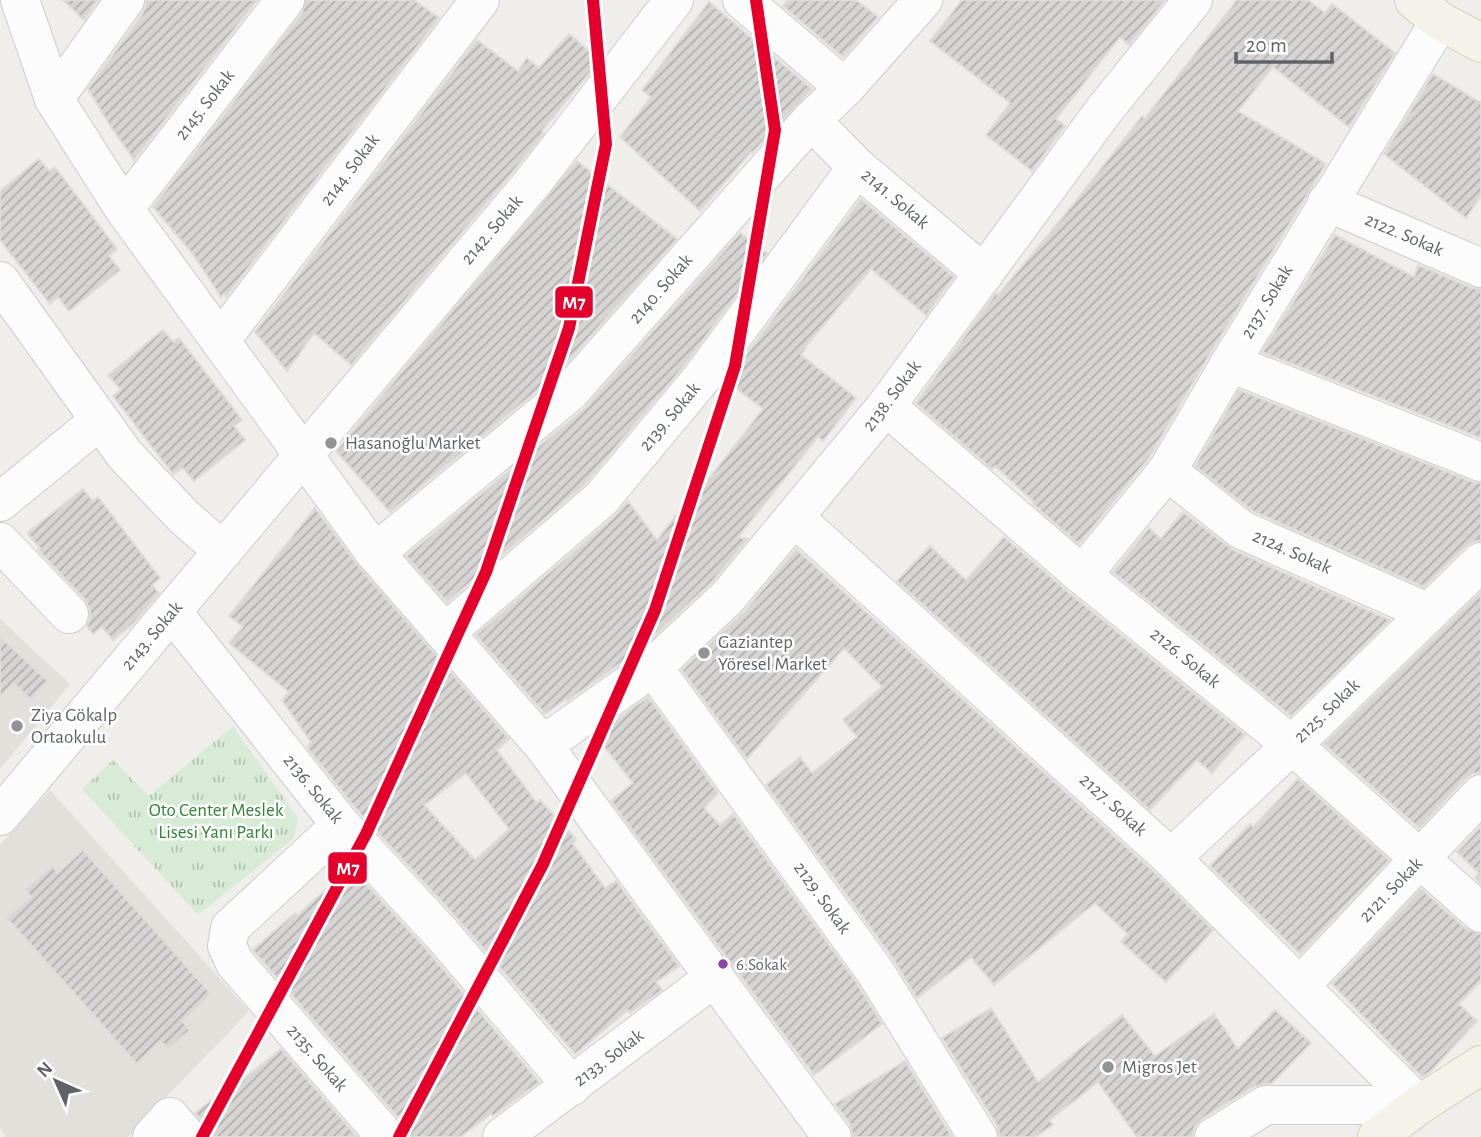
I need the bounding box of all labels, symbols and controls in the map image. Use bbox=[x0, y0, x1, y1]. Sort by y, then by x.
scale bar bbox=[1236, 21, 1332, 65]
text: 20 m bbox=[1246, 35, 1287, 56]
street label: 2145. Sokak bbox=[172, 66, 238, 144]
street label: 2144. Sokak bbox=[317, 130, 383, 209]
street label: 2141. Sokak bbox=[857, 165, 933, 233]
street label: 2142. Sokak bbox=[458, 191, 527, 268]
street label: 2122. Sokak bbox=[1362, 210, 1446, 260]
street label: 2140. Sokak bbox=[626, 250, 696, 327]
street label: 2137. Sokak bbox=[1238, 262, 1296, 342]
line badge: M7 bbox=[554, 285, 594, 319]
text: M7 bbox=[562, 294, 586, 313]
street label: 2138. Sokak bbox=[859, 357, 925, 435]
street label: 2139. Sokak bbox=[636, 379, 704, 455]
place label: Hasanoğlu Market bbox=[345, 434, 481, 453]
marker: Hasanoğlu Market bbox=[323, 435, 339, 451]
street label: 2124. Sokak bbox=[1250, 526, 1335, 578]
street label: 2143. Sokak bbox=[118, 598, 186, 674]
street label: 2126. Sokak bbox=[1146, 624, 1224, 692]
place label: Gaziantep Yöresel Market bbox=[718, 633, 827, 674]
marker: Gaziantep Yöresel Market bbox=[696, 645, 712, 661]
street label: 2125. Sokak bbox=[1291, 675, 1364, 747]
place label: Ziya Gökalp Ortaokulu bbox=[31, 706, 117, 747]
marker: Ziya Gökalp Ortaokulu bbox=[9, 718, 25, 734]
street label: 2136. Sokak bbox=[279, 751, 347, 828]
street label: 2127. Sokak bbox=[1076, 770, 1150, 840]
park label: Oto Center Meslek Lisesi Yanı Parkı bbox=[149, 801, 284, 842]
line badge: M7 bbox=[327, 851, 368, 885]
street label: 2121. Sokak bbox=[1356, 854, 1426, 926]
street label: 2129. Sokak bbox=[790, 858, 855, 938]
text: M7 bbox=[336, 860, 360, 879]
place label: 6.Sokak bbox=[736, 956, 787, 973]
marker: 6.Sokak bbox=[716, 957, 730, 971]
street label: 2135. Sokak bbox=[283, 1021, 351, 1095]
street label: 2133. Sokak bbox=[571, 1026, 648, 1090]
north arrow bbox=[21, 1046, 91, 1116]
place label: Migros Jet bbox=[1122, 1058, 1197, 1077]
text: N bbox=[34, 1059, 56, 1081]
marker: Migros Jet bbox=[1100, 1059, 1116, 1075]

